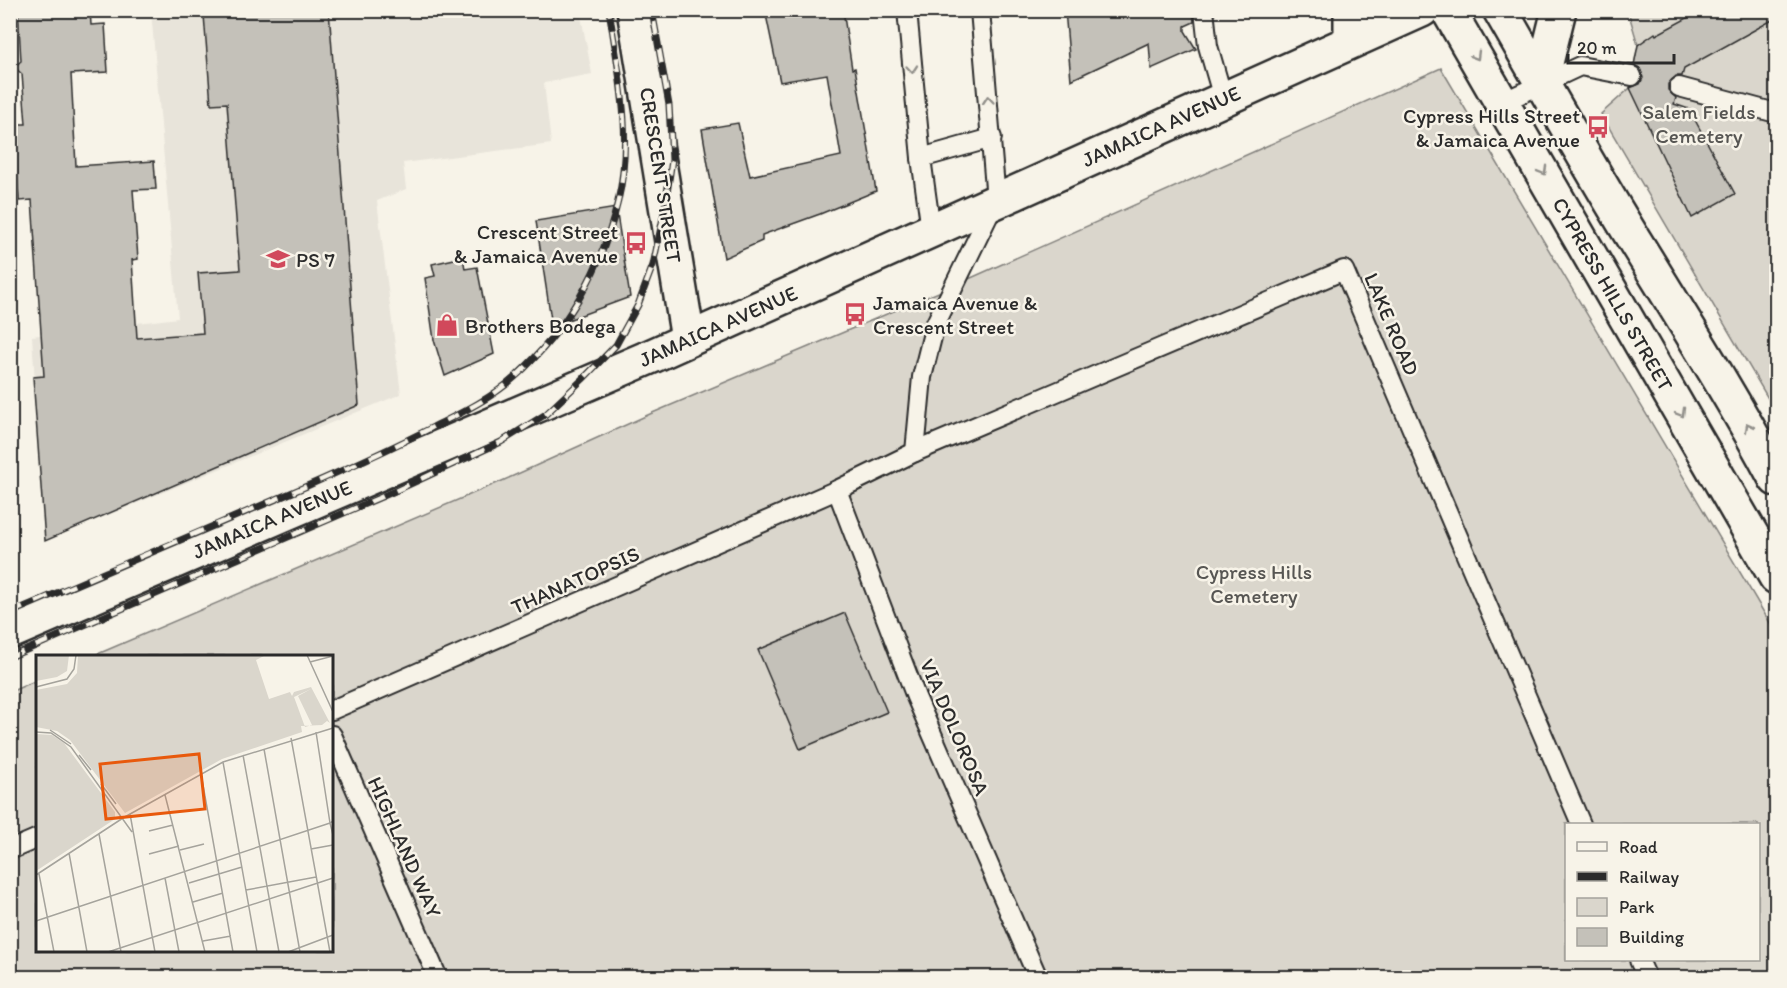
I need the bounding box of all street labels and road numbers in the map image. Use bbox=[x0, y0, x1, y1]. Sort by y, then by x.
street label: JAMAICA AVENUE bbox=[1078, 80, 1244, 172]
street label: CRESCENT STREET bbox=[635, 85, 687, 265]
street label: CYPRESS HILLS STREET bbox=[1547, 193, 1679, 395]
street label: LAKE ROAD bbox=[1359, 269, 1425, 379]
street label: JAMAICA AVENUE bbox=[635, 280, 801, 372]
street label: JAMAICA AVENUE bbox=[189, 474, 356, 564]
street label: THANATOPSIS bbox=[507, 541, 643, 619]
street label: VIA DOLOROSA bbox=[915, 655, 995, 799]
street label: HIGHLAND WAY bbox=[363, 773, 447, 921]

